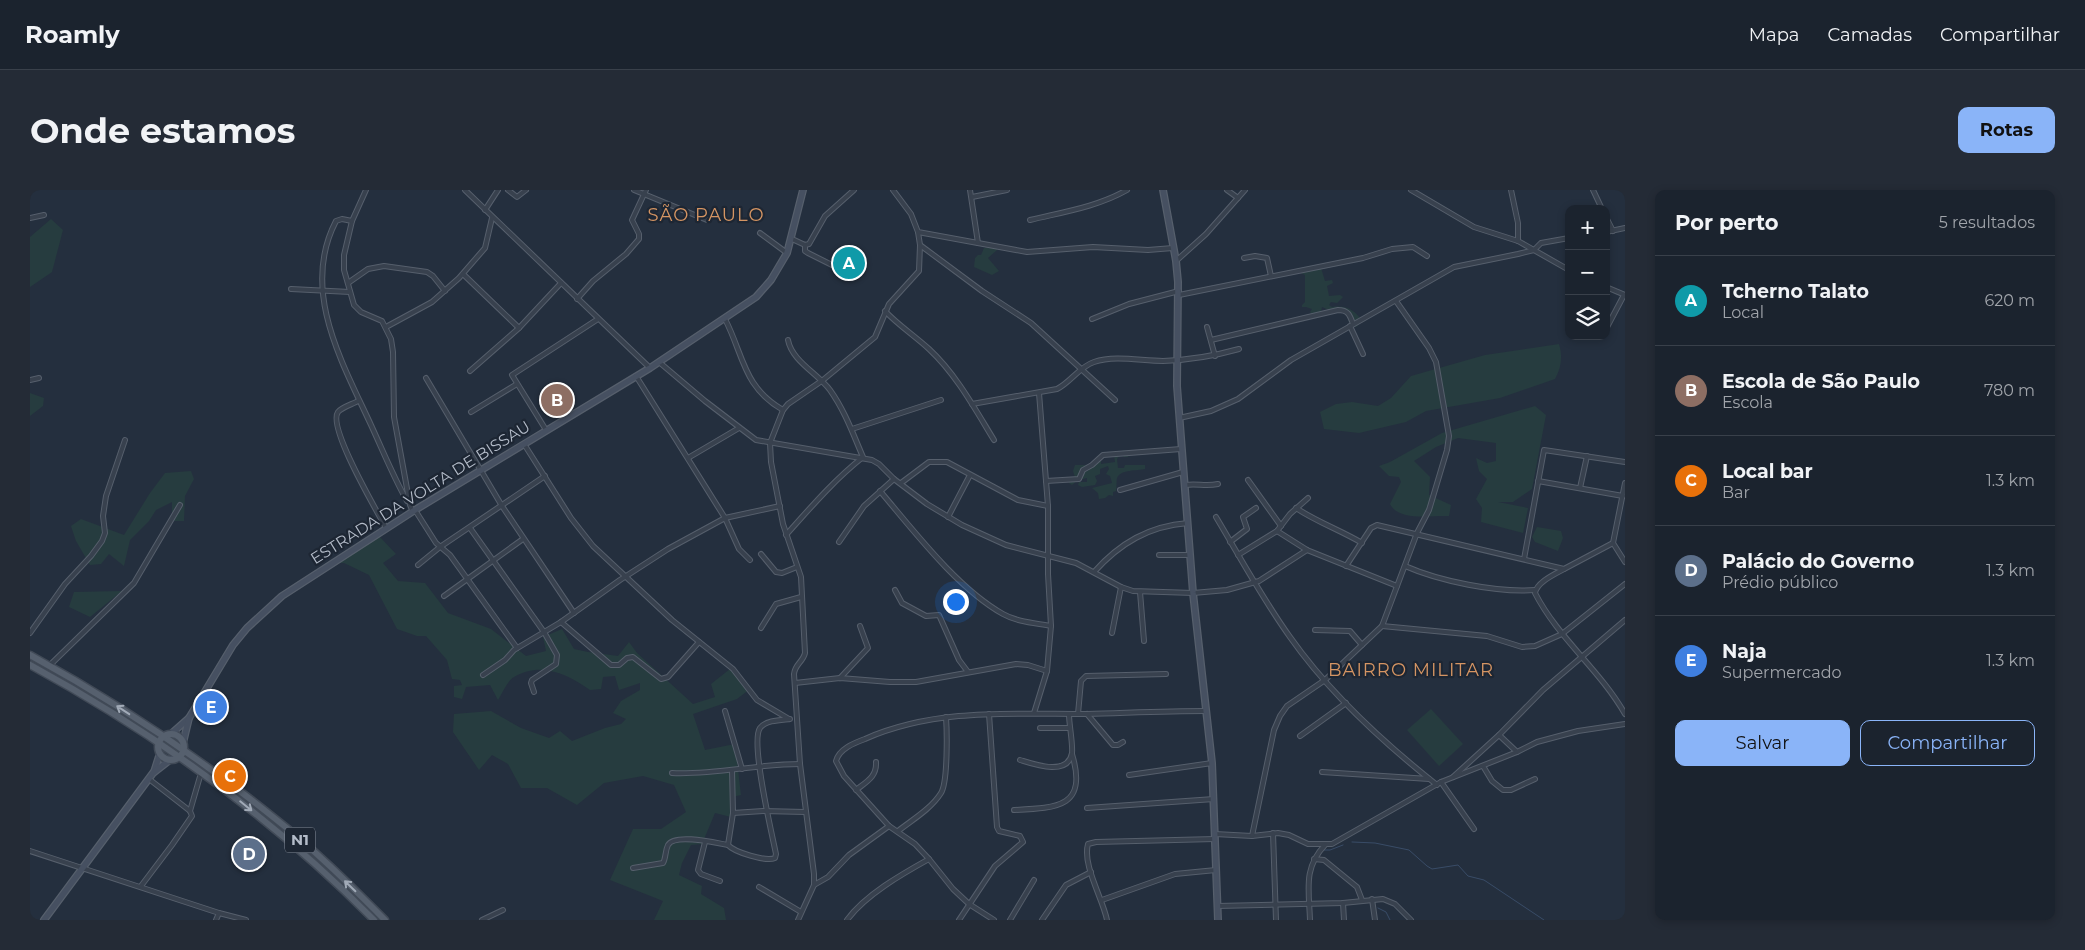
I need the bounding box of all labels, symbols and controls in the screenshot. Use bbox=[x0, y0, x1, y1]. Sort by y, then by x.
text: Roamly bbox=[25, 20, 120, 49]
text: Mapa bbox=[1749, 24, 1799, 46]
text: Camadas bbox=[1827, 24, 1912, 46]
text: Compartilhar bbox=[1940, 24, 2060, 46]
button: Rotas bbox=[1958, 107, 2055, 153]
text: Onde estamos bbox=[30, 109, 295, 152]
district label: SÃO PAULO bbox=[647, 204, 765, 226]
map controls bbox=[1565, 205, 1610, 340]
button: + bbox=[1565, 205, 1610, 250]
text: Por perto bbox=[1675, 210, 1779, 235]
text: 5 resultados bbox=[1939, 213, 2035, 232]
pin: A bbox=[833, 244, 865, 282]
button: − bbox=[1565, 250, 1610, 295]
text: Tcherno Talato bbox=[1722, 280, 1869, 303]
text: A bbox=[1685, 291, 1697, 310]
text: 620 m bbox=[1984, 291, 2035, 310]
button: layers bbox=[1565, 295, 1610, 340]
text: Local bbox=[1722, 303, 1764, 322]
text: Escola de São Paulo bbox=[1722, 370, 1920, 393]
pin: B bbox=[541, 381, 573, 419]
text: B bbox=[1685, 381, 1697, 400]
text: 780 m bbox=[1984, 381, 2035, 400]
text: Escola bbox=[1722, 393, 1773, 412]
street label: ESTRADA DA VOLTA DE BISSAU bbox=[307, 417, 534, 568]
text: Local bar bbox=[1722, 460, 1813, 483]
text: C bbox=[1685, 471, 1697, 490]
text: 1.3 km bbox=[1986, 471, 2035, 490]
text: Bar bbox=[1722, 483, 1750, 502]
text: Palácio do Governo bbox=[1722, 550, 1914, 573]
text: D bbox=[1684, 561, 1698, 580]
text: 1.3 km bbox=[1986, 561, 2035, 580]
text: Prédio público bbox=[1722, 573, 1838, 592]
your location bbox=[943, 589, 969, 615]
text: Naja bbox=[1722, 640, 1767, 663]
text: E bbox=[1686, 651, 1696, 670]
text: 1.3 km bbox=[1986, 651, 2035, 670]
district label: BAIRRO MILITAR bbox=[1328, 659, 1494, 681]
text: Supermercado bbox=[1722, 663, 1842, 682]
pin: E bbox=[195, 688, 227, 726]
one-way arrow bbox=[116, 705, 130, 715]
button: Salvar bbox=[1675, 720, 1850, 766]
button: Compartilhar bbox=[1860, 720, 2035, 766]
pin: C bbox=[214, 757, 246, 795]
one-way arrow bbox=[240, 801, 253, 812]
road number: N1 bbox=[285, 828, 315, 852]
pin: D bbox=[233, 835, 265, 873]
one-way arrow bbox=[344, 880, 356, 892]

